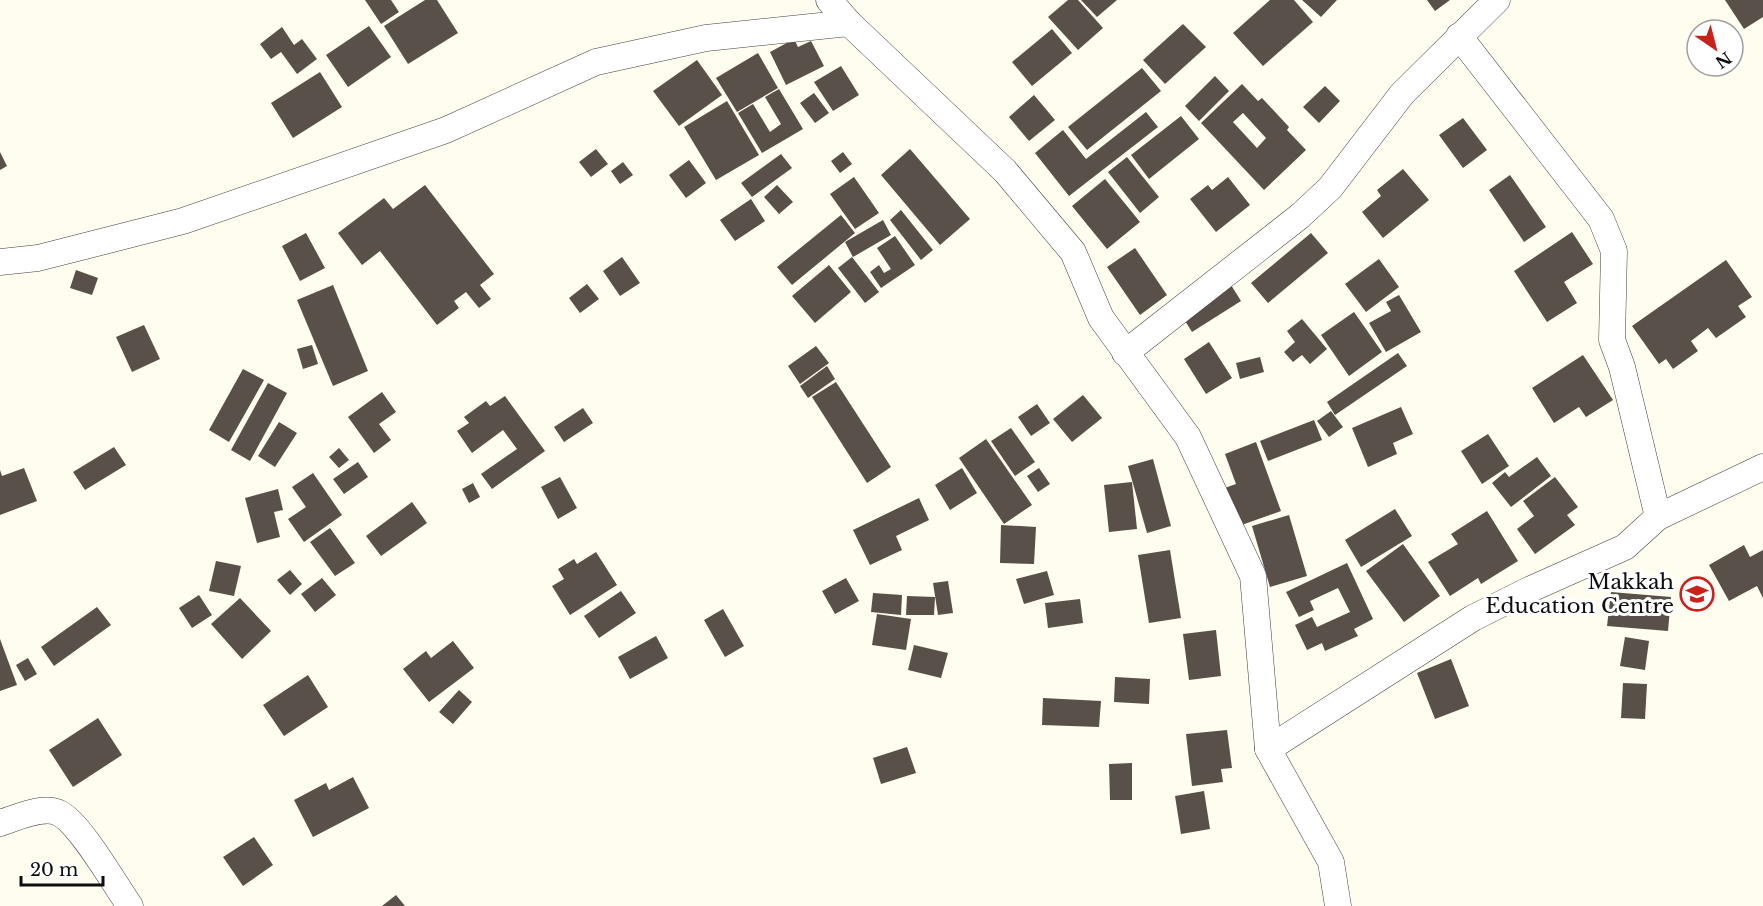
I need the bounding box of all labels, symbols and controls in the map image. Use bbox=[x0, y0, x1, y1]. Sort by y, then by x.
north arrow bbox=[1685, 18, 1745, 78]
text: N bbox=[1712, 48, 1736, 73]
place label: Makkah Education Centre bbox=[1485, 569, 1674, 619]
school or university icon: Makkah Education Centre bbox=[1679, 576, 1715, 612]
scale bar bbox=[21, 849, 104, 887]
text: 20 m bbox=[30, 859, 78, 881]

